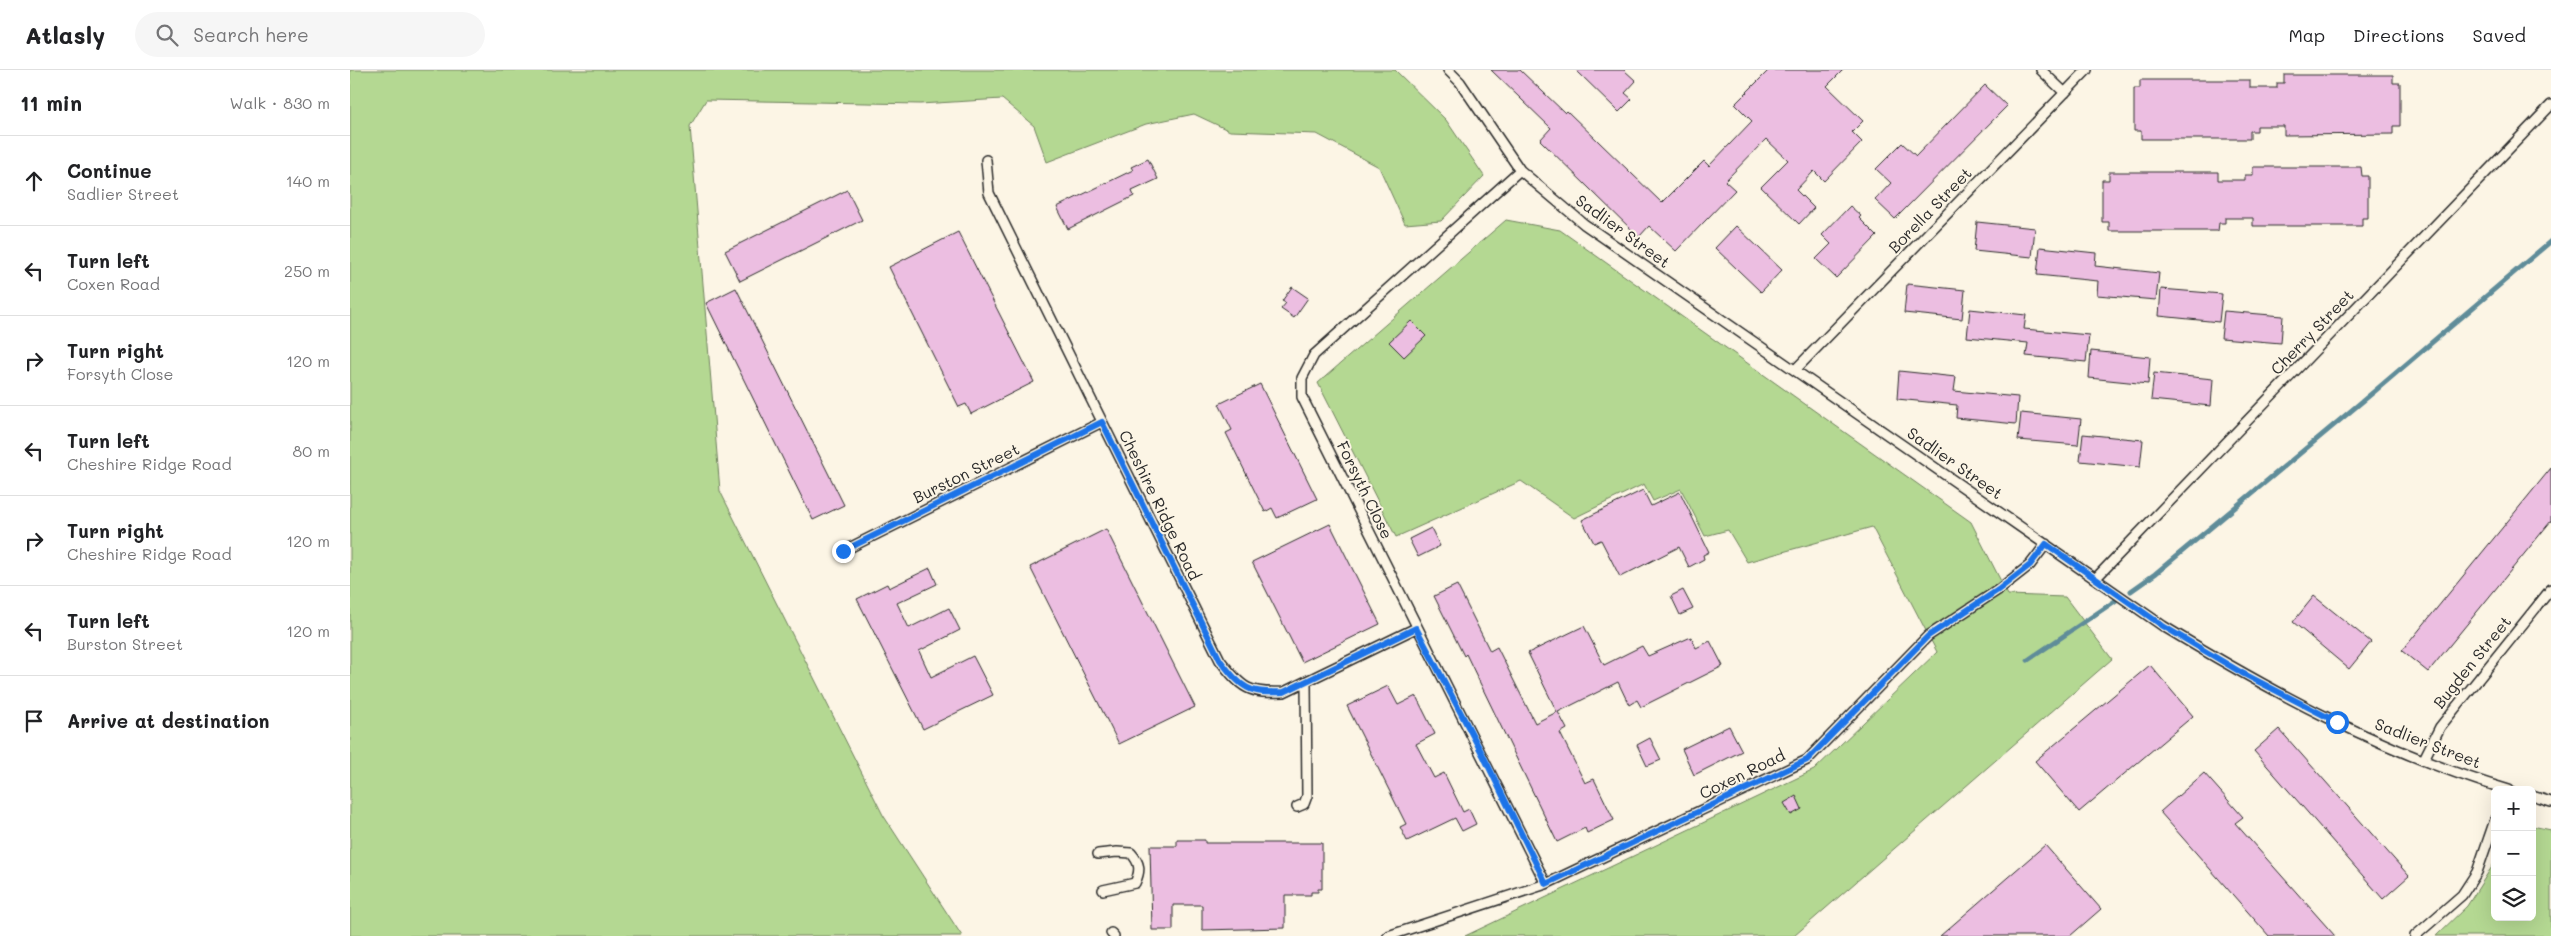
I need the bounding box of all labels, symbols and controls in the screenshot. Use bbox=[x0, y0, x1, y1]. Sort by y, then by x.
search box bbox=[135, 12, 485, 57]
text: Atlasly bbox=[25, 19, 105, 50]
icon: search bbox=[153, 21, 181, 49]
text: Search here bbox=[193, 22, 309, 47]
text: Map bbox=[2288, 23, 2325, 47]
text: Directions bbox=[2353, 23, 2445, 47]
text: Saved bbox=[2473, 23, 2526, 47]
text: 11 min bbox=[20, 89, 82, 116]
text: Walk · 830 m bbox=[229, 92, 330, 113]
text: Continue bbox=[67, 158, 152, 183]
street label: Borella Street bbox=[1883, 162, 1976, 257]
icon: ahead bbox=[20, 167, 48, 195]
text: 140 m bbox=[286, 170, 330, 191]
text: Sadlier Street bbox=[67, 183, 179, 204]
street label: Sadlier Street bbox=[1572, 189, 1675, 272]
text: Turn left bbox=[67, 248, 150, 273]
icon: left bbox=[20, 257, 48, 285]
text: 250 m bbox=[284, 260, 330, 281]
text: Coxen Road bbox=[67, 273, 160, 294]
street label: Cherry Street bbox=[2266, 284, 2358, 379]
text: Turn right bbox=[67, 338, 164, 363]
icon: right bbox=[20, 347, 48, 375]
text: 120 m bbox=[286, 350, 330, 371]
text: Forsyth Close bbox=[67, 363, 173, 384]
street label: Sadlier Street bbox=[1903, 422, 2007, 503]
street label: Cheshire Ridge Road bbox=[1115, 426, 1206, 583]
text: Turn left bbox=[67, 428, 150, 453]
icon: left bbox=[20, 437, 48, 465]
street label: Forsyth Close bbox=[1333, 437, 1398, 542]
street label: Burston Street bbox=[909, 438, 1022, 507]
text: 80 m bbox=[293, 440, 330, 461]
text: Cheshire Ridge Road bbox=[67, 453, 232, 474]
text: Turn right bbox=[67, 518, 164, 543]
icon: right bbox=[20, 527, 48, 555]
text: 120 m bbox=[286, 530, 330, 551]
route end bbox=[832, 540, 855, 563]
text: Cheshire Ridge Road bbox=[67, 543, 232, 564]
text: Turn left bbox=[67, 608, 150, 633]
street label: Bugden Street bbox=[2428, 611, 2515, 712]
icon: left bbox=[20, 617, 48, 645]
text: 120 m bbox=[286, 620, 330, 641]
text: Burston Street bbox=[67, 633, 183, 654]
icon: arrive bbox=[20, 707, 48, 735]
text: Arrive at destination bbox=[67, 708, 270, 733]
route start bbox=[2326, 711, 2349, 734]
street label: Sadlier Street bbox=[2372, 713, 2484, 772]
street label: Coxen Road bbox=[1695, 744, 1788, 803]
map controls bbox=[2491, 786, 2536, 921]
button: + bbox=[2491, 786, 2536, 831]
button: − bbox=[2491, 831, 2536, 876]
button: layers bbox=[2491, 876, 2536, 921]

